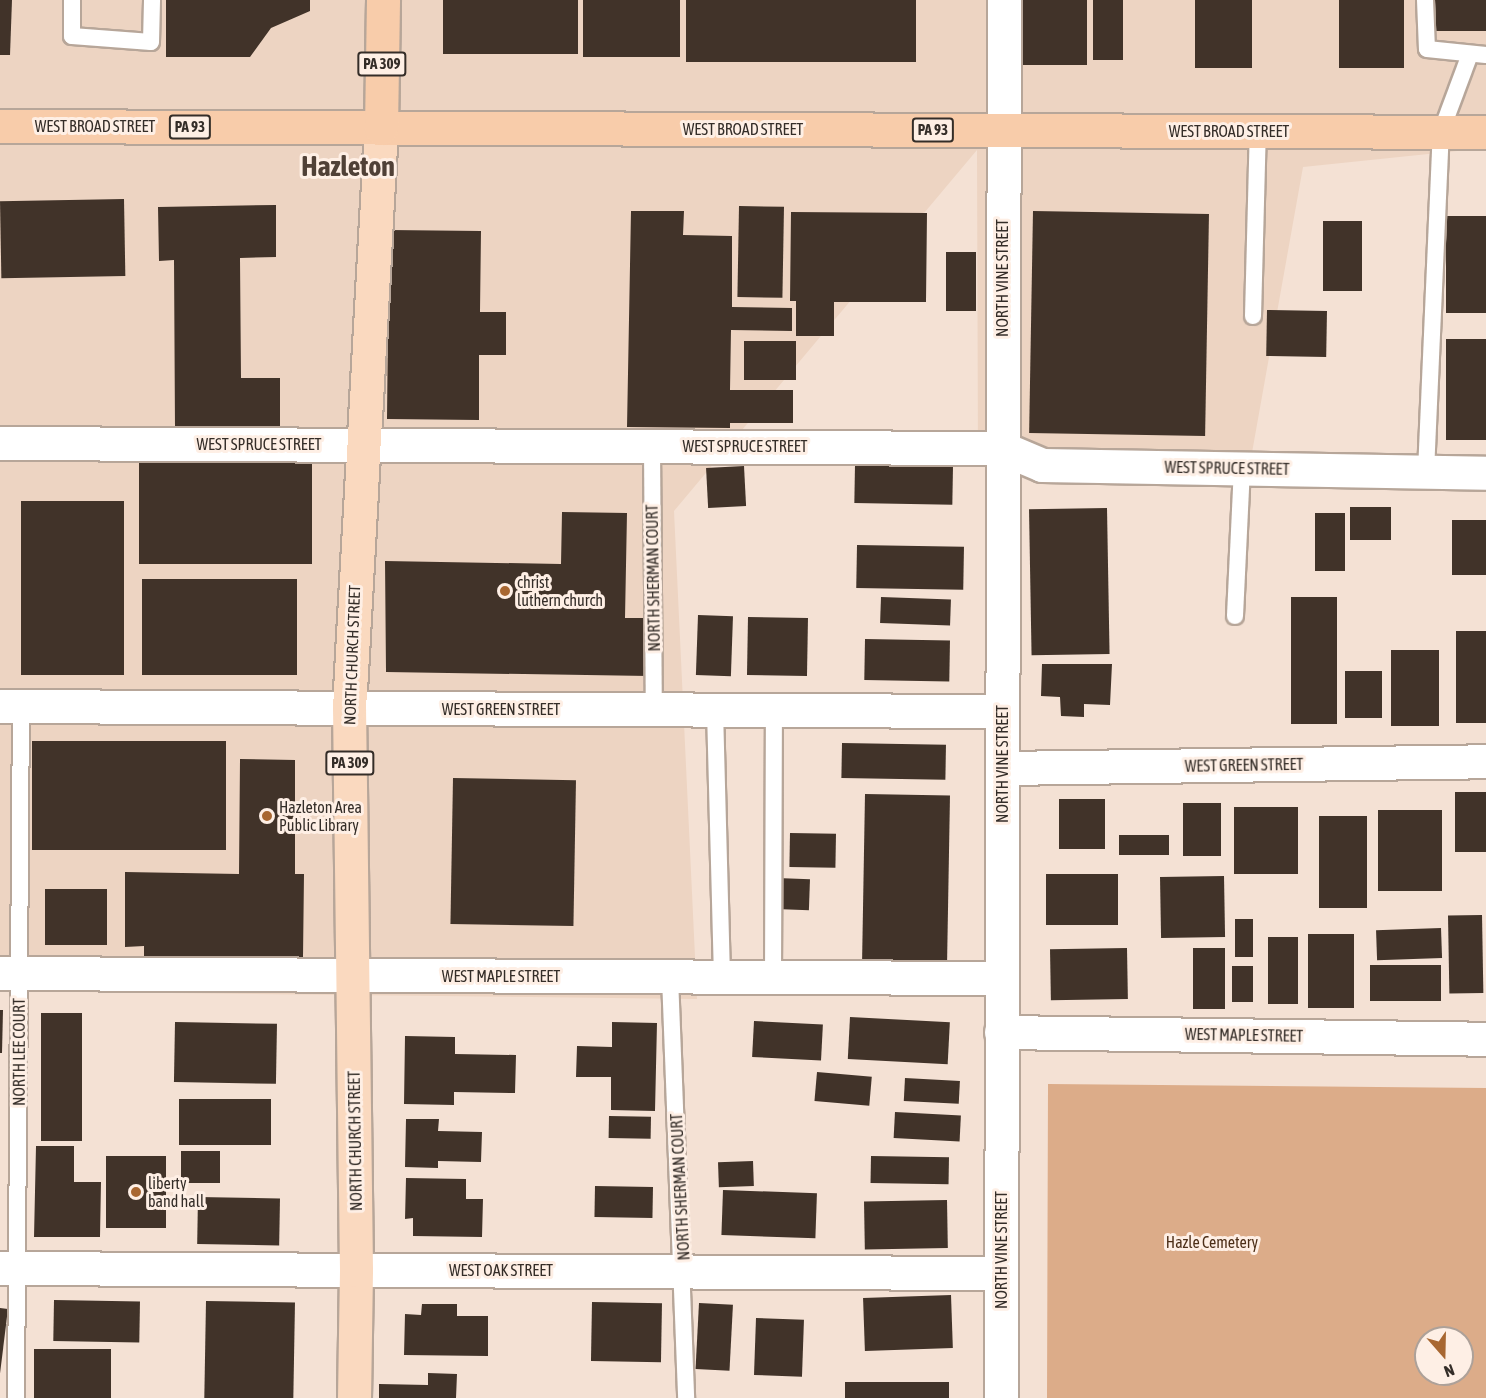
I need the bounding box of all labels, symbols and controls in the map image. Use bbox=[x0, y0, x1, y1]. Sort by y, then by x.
road number: PA 309 bbox=[356, 52, 407, 76]
road number: PA 93 bbox=[168, 115, 213, 139]
street label: WEST BROAD STREET bbox=[35, 116, 155, 136]
road number: PA 93 bbox=[910, 118, 956, 142]
street label: WEST BROAD STREET bbox=[683, 119, 803, 139]
street label: WEST BROAD STREET bbox=[1169, 121, 1289, 141]
district label: Hazleton bbox=[301, 149, 395, 183]
street label: NORTH VINE STREET bbox=[992, 219, 1012, 337]
street label: WEST SPRUCE STREET bbox=[197, 434, 321, 454]
street label: WEST SPRUCE STREET bbox=[683, 436, 807, 456]
street label: WEST SPRUCE STREET bbox=[1164, 457, 1290, 479]
street label: NORTH SHERMAN COURT bbox=[642, 504, 664, 652]
place label: christ luthern church bbox=[517, 572, 603, 610]
marker: christ luthern church bbox=[498, 584, 512, 598]
street label: NORTH CHURCH STREET bbox=[340, 585, 364, 725]
street label: WEST GREEN STREET bbox=[442, 699, 560, 719]
street label: NORTH VINE STREET bbox=[992, 705, 1012, 823]
road number: PA 309 bbox=[324, 751, 376, 775]
street label: WEST GREEN STREET bbox=[1185, 754, 1303, 776]
place label: Hazleton Area Public Library bbox=[279, 797, 362, 835]
marker: Hazleton Area Public Library bbox=[260, 809, 274, 823]
street label: WEST MAPLE STREET bbox=[442, 966, 560, 986]
street label: NORTH LEE COURT bbox=[9, 998, 29, 1106]
street label: WEST MAPLE STREET bbox=[1185, 1024, 1303, 1046]
street label: NORTH CHURCH STREET bbox=[344, 1071, 366, 1211]
street label: NORTH SHERMAN COURT bbox=[667, 1113, 693, 1261]
place label: liberty band hall bbox=[148, 1173, 204, 1211]
marker: liberty band hall bbox=[129, 1185, 143, 1199]
street label: NORTH VINE STREET bbox=[991, 1191, 1011, 1309]
park label: Hazle Cemetery bbox=[1166, 1232, 1258, 1252]
street label: WEST OAK STREET bbox=[449, 1260, 553, 1280]
north arrow bbox=[1414, 1326, 1474, 1386]
text: N bbox=[1442, 1361, 1457, 1381]

